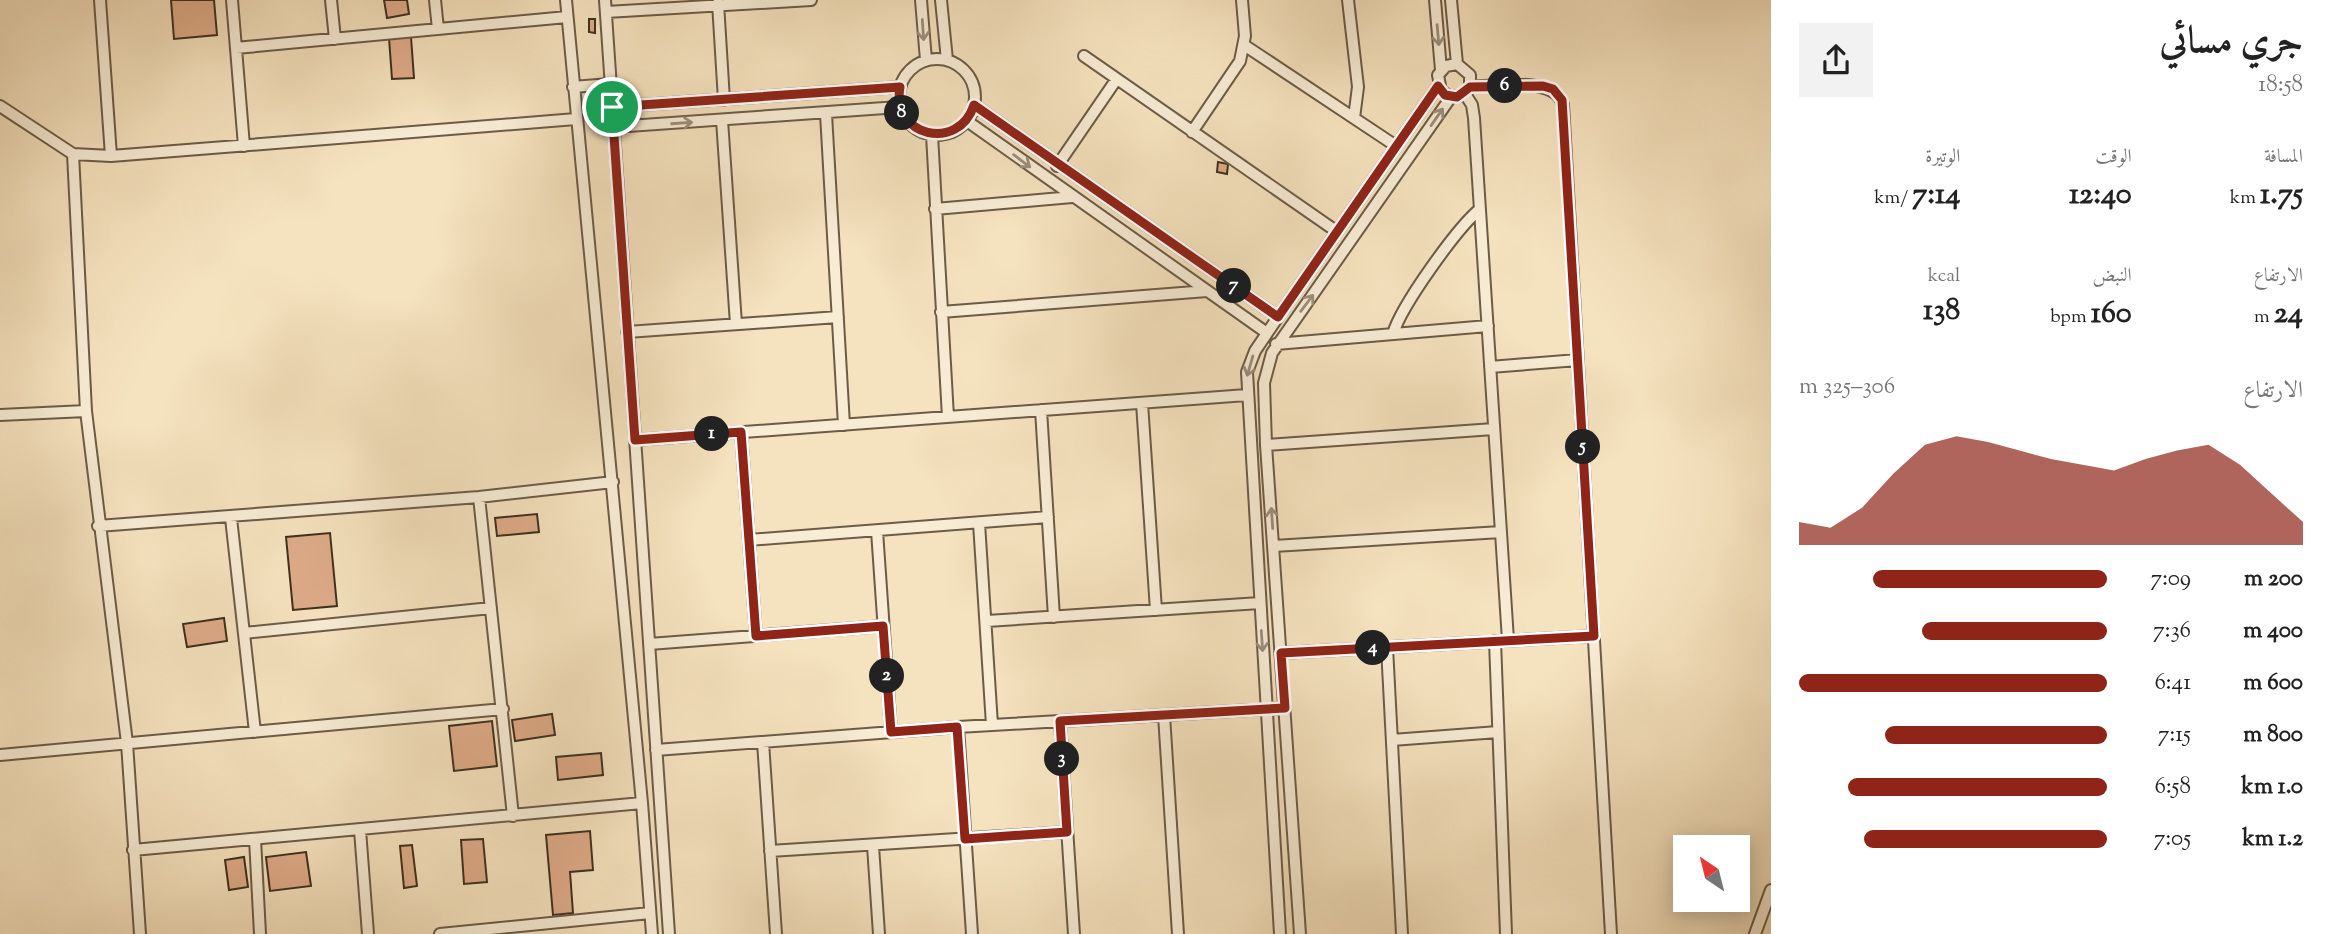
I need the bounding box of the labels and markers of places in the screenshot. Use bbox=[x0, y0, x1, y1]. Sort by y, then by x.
pin: 6 bbox=[1488, 68, 1522, 104]
pin bbox=[582, 77, 642, 137]
pin: 8 bbox=[884, 96, 920, 130]
pin: 7 bbox=[1216, 268, 1252, 304]
pin: 1 bbox=[694, 416, 730, 452]
pin: 5 bbox=[1566, 430, 1600, 464]
pin: 4 bbox=[1356, 630, 1390, 666]
pin: 2 bbox=[870, 658, 904, 694]
pin: 3 bbox=[1044, 742, 1080, 776]

